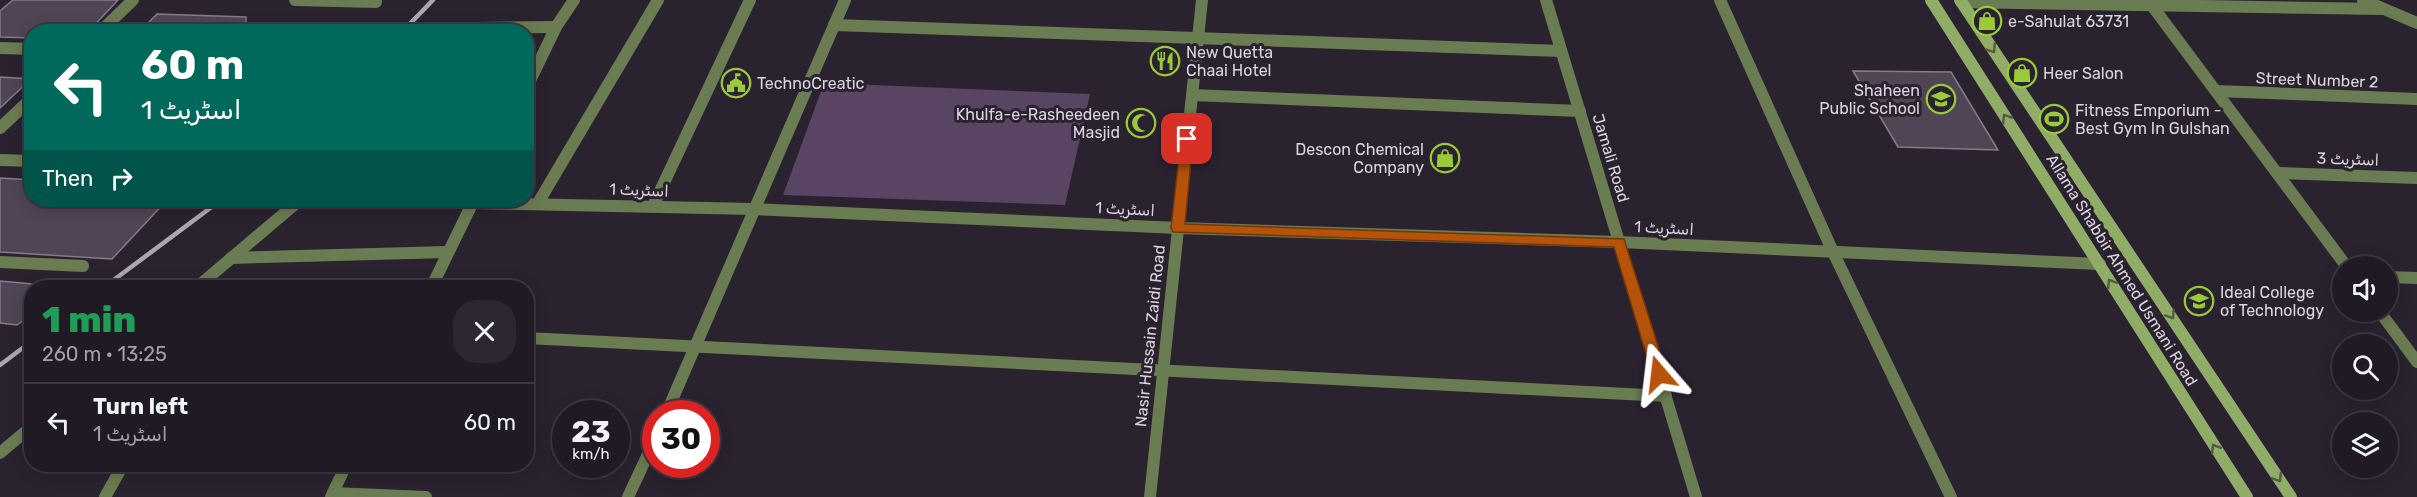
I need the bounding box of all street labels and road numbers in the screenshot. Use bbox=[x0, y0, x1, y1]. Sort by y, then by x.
street label: Street Number 2 bbox=[2255, 68, 2379, 92]
street label: Jamali Road bbox=[1589, 111, 1633, 205]
street label: اسٹریٹ 3 bbox=[2316, 148, 2380, 171]
street label: Allama Shabbir Ahmed Usmani Road bbox=[2042, 151, 2202, 389]
street label: اسٹریٹ 1 bbox=[609, 179, 669, 202]
street label: اسٹریٹ 1 bbox=[1095, 198, 1155, 221]
street label: اسٹریٹ 1 bbox=[1634, 217, 1694, 240]
street label: Nasir Hussain Zaidi Road bbox=[1131, 244, 1169, 428]

